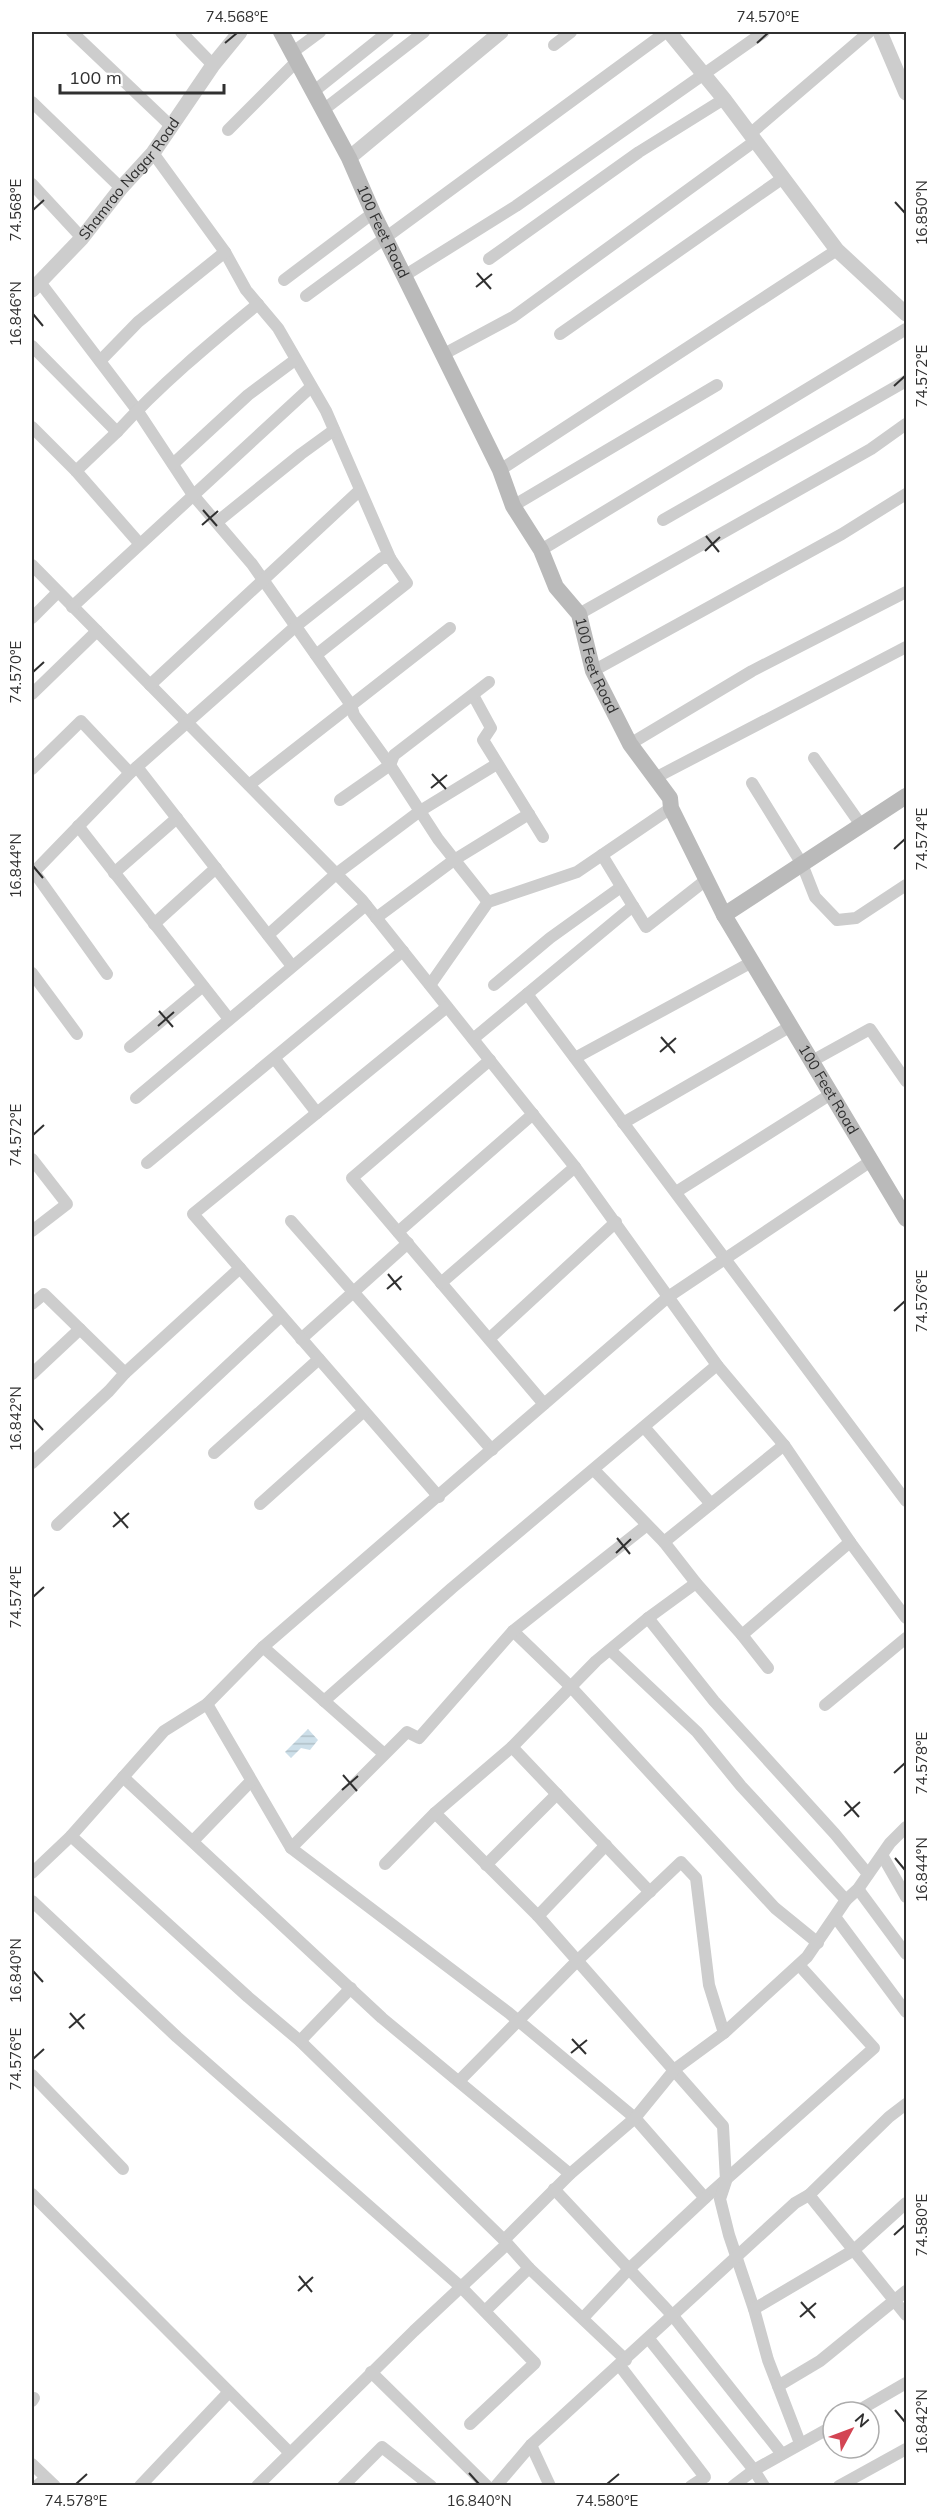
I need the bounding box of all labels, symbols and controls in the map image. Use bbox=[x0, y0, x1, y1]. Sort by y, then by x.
text: 74.568°E bbox=[206, 7, 269, 26]
text: 74.570°E bbox=[737, 7, 800, 26]
scale bar bbox=[60, 57, 224, 95]
text: 100 m bbox=[69, 66, 122, 89]
street label: Shamrao Nagar Road bbox=[74, 114, 183, 244]
text: 74.568°E bbox=[6, 178, 25, 241]
text: 16.850°N bbox=[912, 180, 931, 246]
street label: 100 Feet Road bbox=[353, 182, 414, 281]
text: 16.846°N bbox=[6, 281, 25, 347]
text: 74.572°E bbox=[912, 344, 931, 407]
street label: 100 Feet Road bbox=[571, 615, 623, 716]
text: 74.570°E bbox=[6, 640, 25, 703]
text: 74.574°E bbox=[912, 807, 931, 870]
text: 16.844°N bbox=[6, 833, 25, 899]
street label: 100 Feet Road bbox=[795, 1041, 863, 1137]
text: 74.572°E bbox=[6, 1103, 25, 1166]
text: 74.576°E bbox=[912, 1269, 931, 1332]
text: 16.842°N bbox=[6, 1386, 25, 1452]
text: 74.574°E bbox=[6, 1565, 25, 1628]
text: 74.578°E bbox=[912, 1731, 931, 1794]
text: 16.844°N bbox=[912, 1837, 931, 1903]
text: 16.840°N bbox=[6, 1938, 25, 2004]
text: 74.576°E bbox=[6, 2027, 25, 2090]
text: 74.580°E bbox=[912, 2193, 931, 2256]
text: 16.842°N bbox=[912, 2389, 931, 2455]
north arrow bbox=[821, 2400, 881, 2460]
text: N bbox=[851, 2409, 874, 2431]
text: 74.578°E bbox=[45, 2491, 108, 2510]
text: 16.840°N bbox=[446, 2491, 512, 2510]
text: 74.580°E bbox=[576, 2491, 639, 2510]

